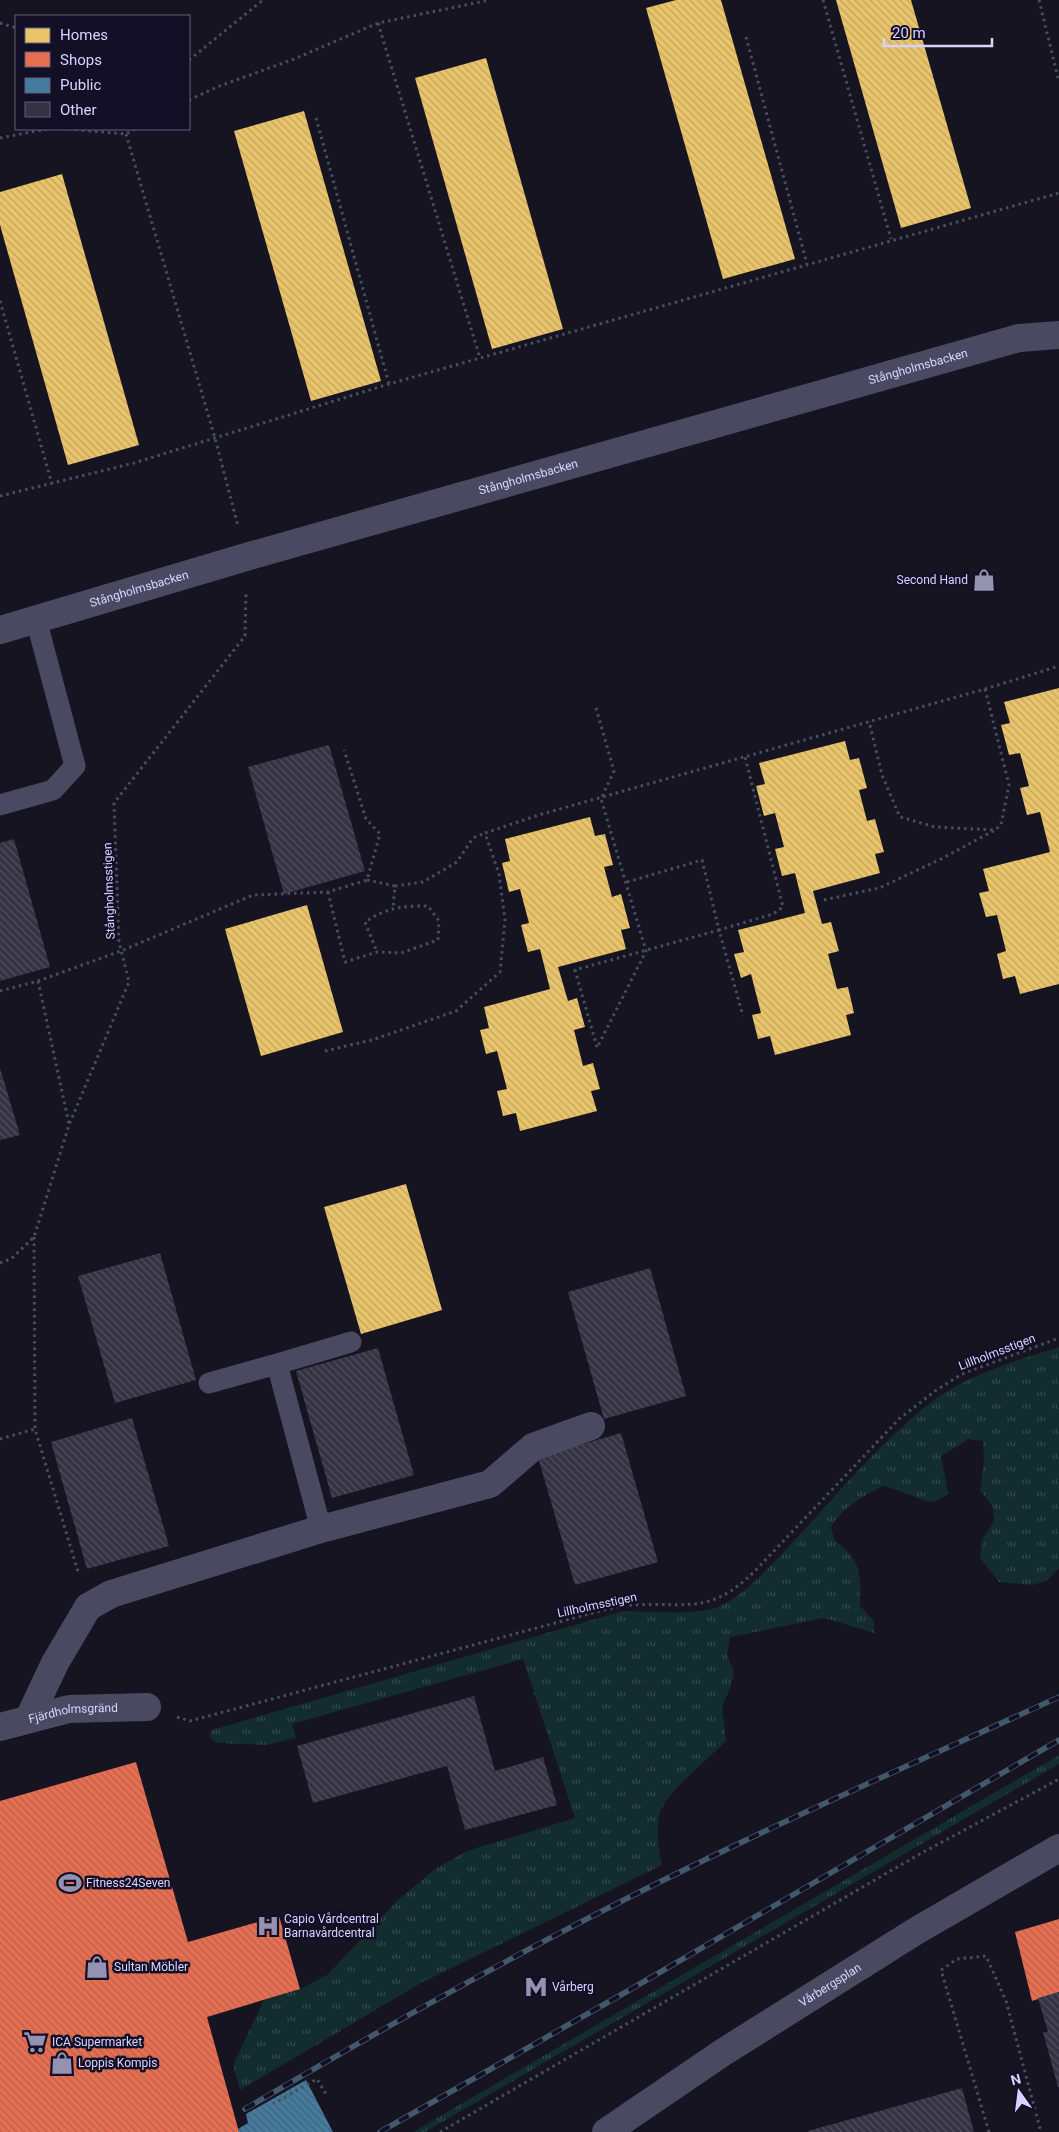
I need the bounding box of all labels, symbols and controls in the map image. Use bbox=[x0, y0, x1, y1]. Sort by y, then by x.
legend bbox=[15, 15, 190, 130]
scale bar bbox=[884, 15, 992, 47]
text: 20 m bbox=[892, 24, 926, 42]
text: Homes bbox=[60, 26, 108, 44]
text: Shops bbox=[60, 51, 102, 69]
text: Public bbox=[60, 76, 101, 94]
text: Other bbox=[60, 101, 97, 119]
street label: Stångholmsbacken bbox=[867, 346, 969, 387]
street label: Stångholmsbacken bbox=[477, 456, 580, 498]
street label: Stångholmsbacken bbox=[88, 567, 190, 610]
shop icon: Second Hand bbox=[971, 567, 997, 593]
place label: Second Hand bbox=[897, 573, 968, 587]
street label: Stångholmsstigen bbox=[100, 842, 118, 940]
street label: Lillholmsstigen bbox=[957, 1331, 1037, 1373]
street label: Lillholmsstigen bbox=[556, 1590, 638, 1620]
street label: Fjärdholmsgränd bbox=[27, 1701, 118, 1726]
sports icon: Fitness24Seven bbox=[57, 1870, 83, 1896]
place label: Fitness24Seven bbox=[86, 1876, 170, 1890]
place label: Capio Vårdcentral Barnavårdcentral bbox=[284, 1912, 379, 1940]
hospital icon: Capio Vårdcentral Barnavårdcentral bbox=[255, 1913, 281, 1939]
shop icon: Sultan Möbler bbox=[84, 1954, 110, 1980]
place label: Sultan Möbler bbox=[114, 1960, 188, 1974]
street label: Vårbergsplan bbox=[796, 1960, 864, 2010]
metro station icon: Vårberg bbox=[523, 1974, 549, 2000]
place label: Vårberg bbox=[552, 1980, 594, 1994]
supermarket icon: ICA Supermarket bbox=[22, 2029, 48, 2055]
place label: ICA Supermarket bbox=[52, 2035, 142, 2049]
shop icon: Loppis Kompis bbox=[49, 2050, 75, 2076]
place label: Loppis Kompis bbox=[78, 2056, 157, 2070]
north arrow bbox=[994, 2067, 1044, 2117]
text: N bbox=[1009, 2070, 1023, 2088]

